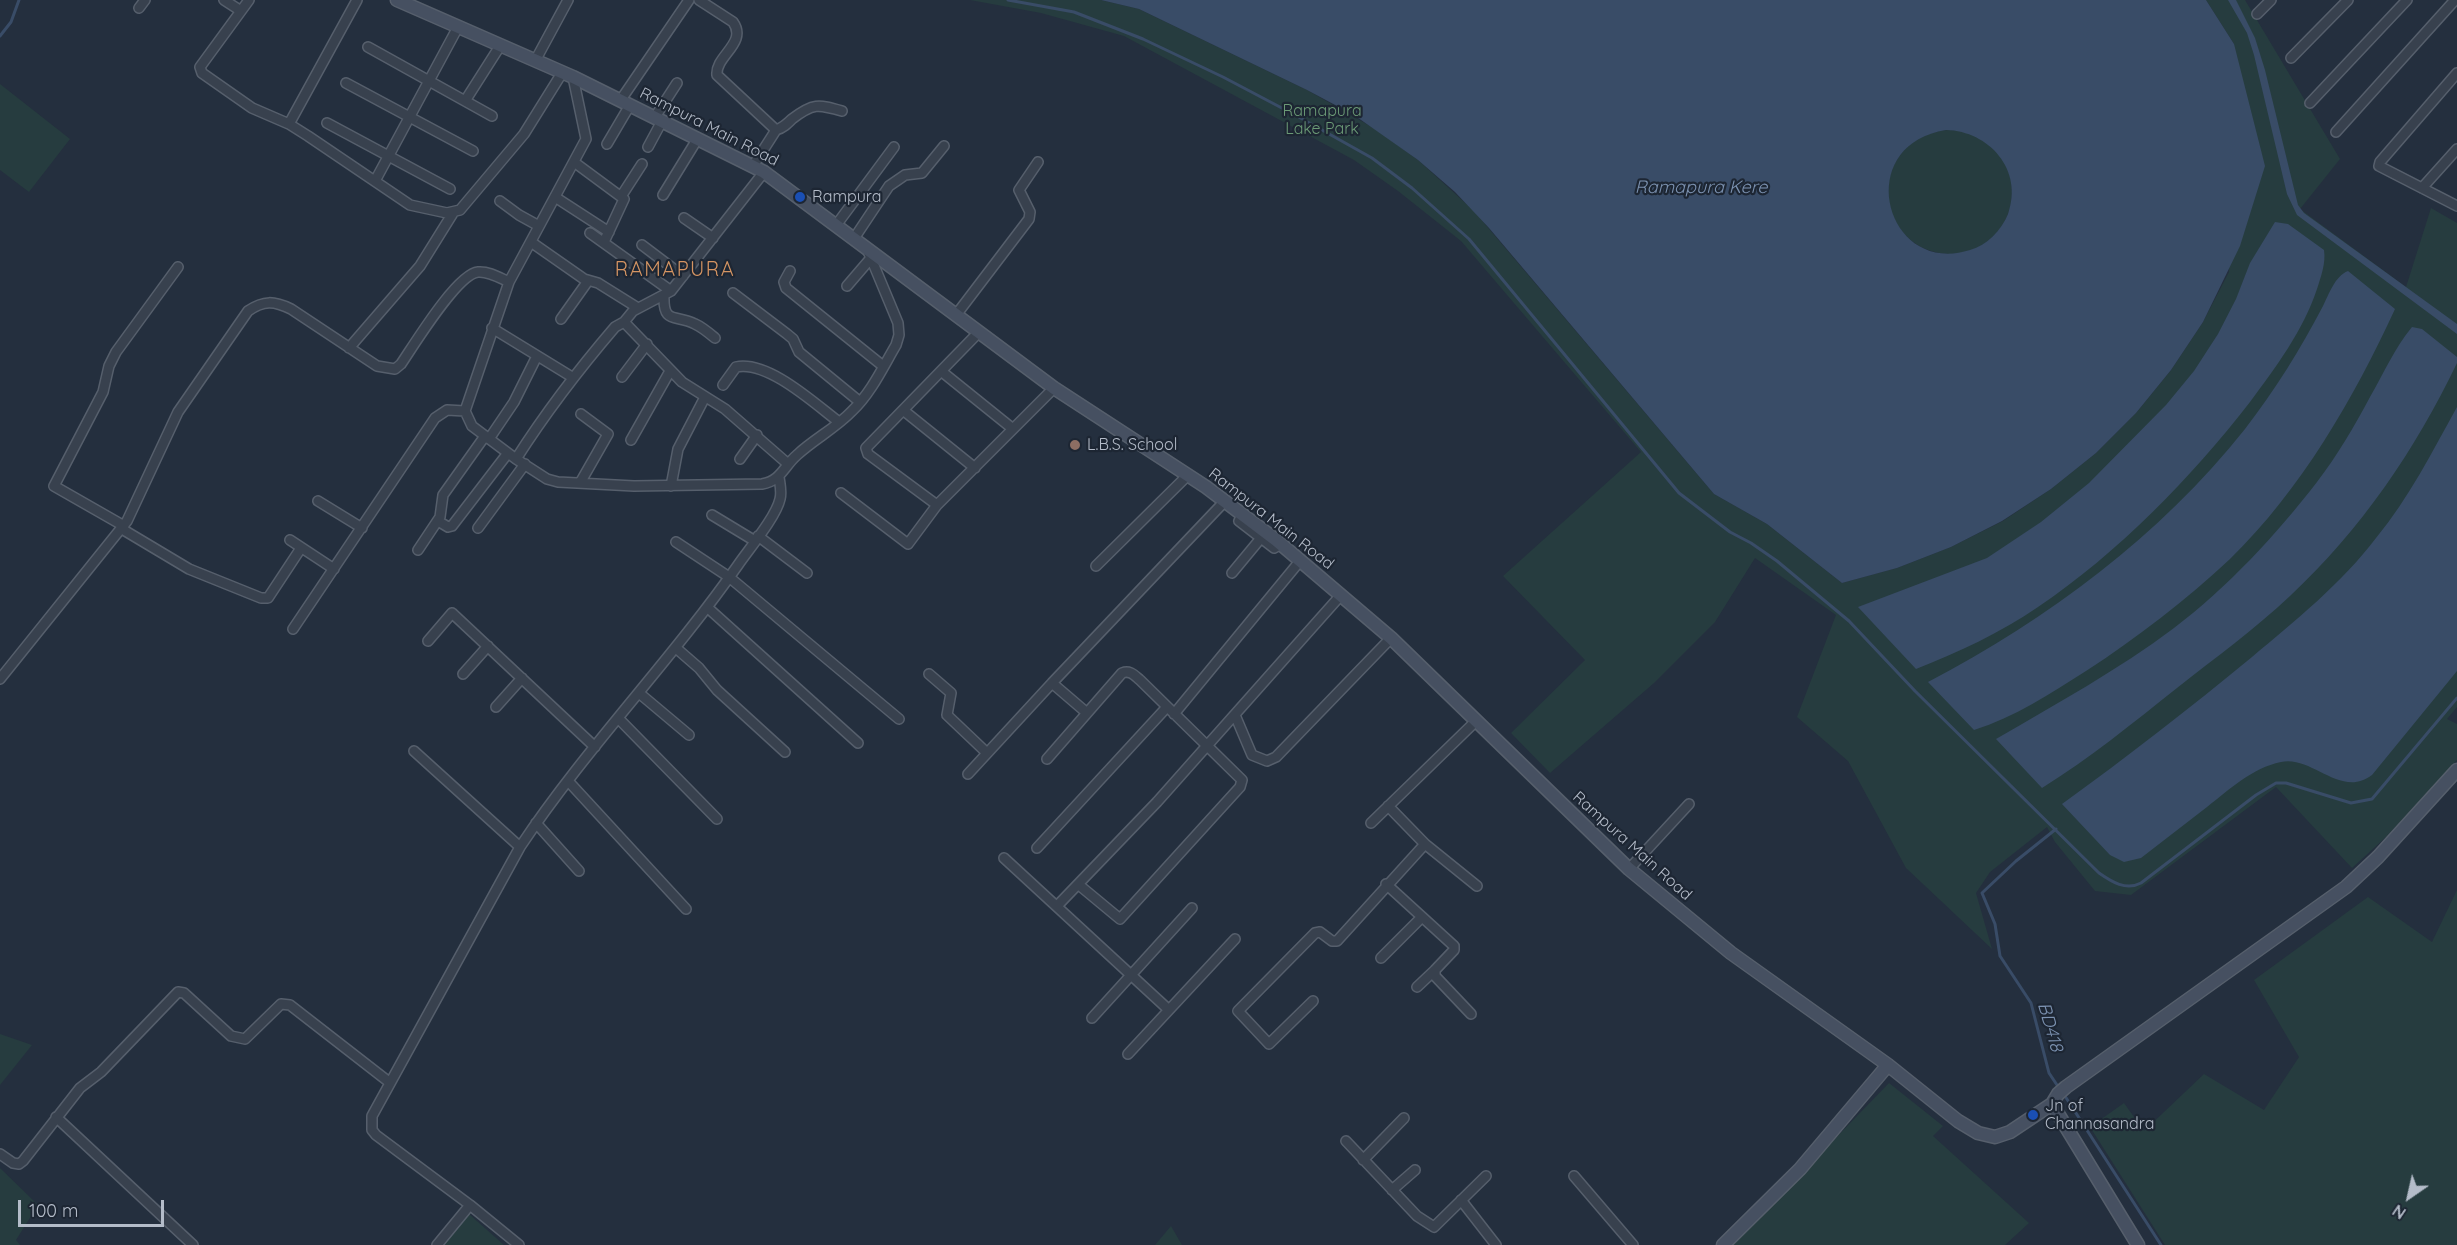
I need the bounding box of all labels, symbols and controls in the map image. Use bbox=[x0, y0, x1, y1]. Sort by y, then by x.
street label: Rampura Main Road bbox=[636, 84, 782, 170]
park label: Ramapura Lake Park bbox=[1282, 101, 1362, 139]
water label: Ramapura Kere bbox=[1635, 177, 1767, 199]
place label: Rampura bbox=[812, 187, 882, 207]
marker: Rampura bbox=[793, 190, 807, 204]
district label: RAMAPURA bbox=[615, 258, 735, 282]
place label: L.B.S. School bbox=[1087, 435, 1177, 455]
marker: L.B.S. School bbox=[1068, 438, 1082, 452]
street label: Rampura Main Road bbox=[1205, 464, 1337, 574]
street label: Rampura Main Road bbox=[1569, 787, 1695, 905]
water label: BD418 bbox=[2033, 1000, 2067, 1054]
place label: Jn of Channasandra bbox=[2045, 1096, 2154, 1134]
marker: Jn of Channasandra bbox=[2026, 1108, 2040, 1122]
north arrow bbox=[2379, 1167, 2439, 1227]
scale bar bbox=[21, 1188, 166, 1226]
text: 100 m bbox=[29, 1199, 78, 1222]
text: N bbox=[2388, 1200, 2409, 1224]

